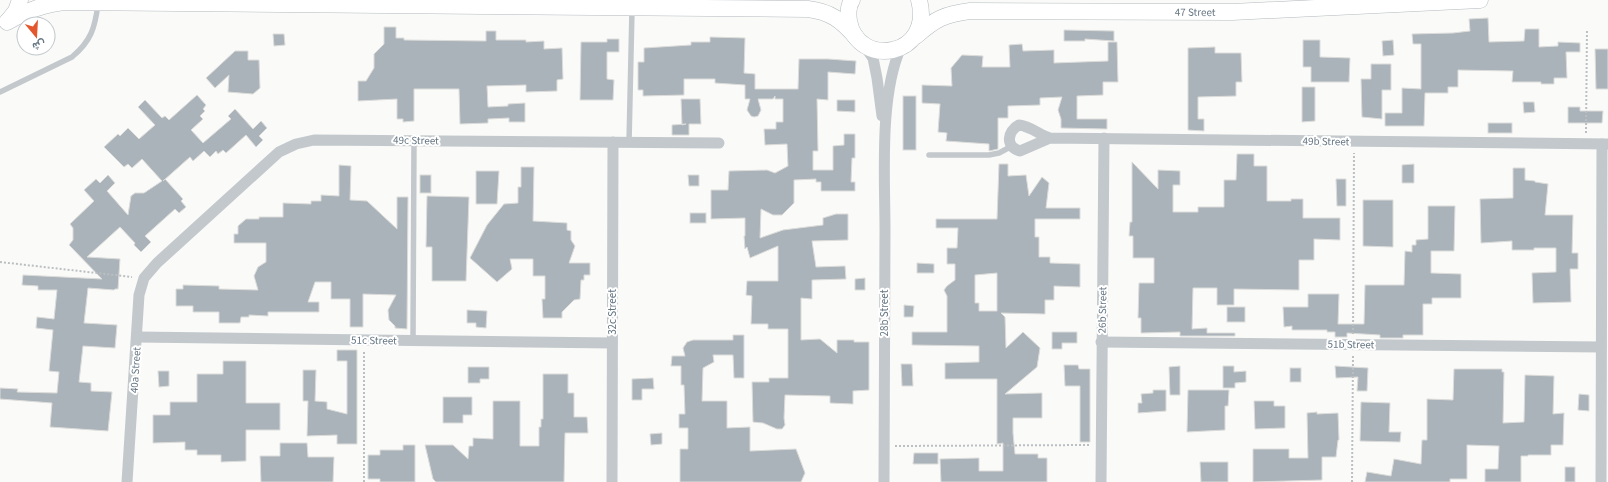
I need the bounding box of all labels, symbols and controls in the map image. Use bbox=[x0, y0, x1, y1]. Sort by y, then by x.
street label: 47 Street bbox=[1175, 5, 1216, 20]
north arrow bbox=[16, 16, 56, 56]
text: ش bbox=[30, 36, 48, 54]
street label: 49c Street bbox=[393, 133, 439, 148]
street label: 49b Street bbox=[1302, 134, 1350, 149]
street label: 26b Street bbox=[1095, 286, 1110, 334]
street label: 32c Street bbox=[605, 289, 620, 335]
street label: 28b Street bbox=[877, 289, 892, 336]
street label: 51c Street bbox=[351, 333, 397, 348]
street label: 51b Street bbox=[1327, 337, 1375, 352]
street label: 40a Street bbox=[126, 346, 145, 394]

